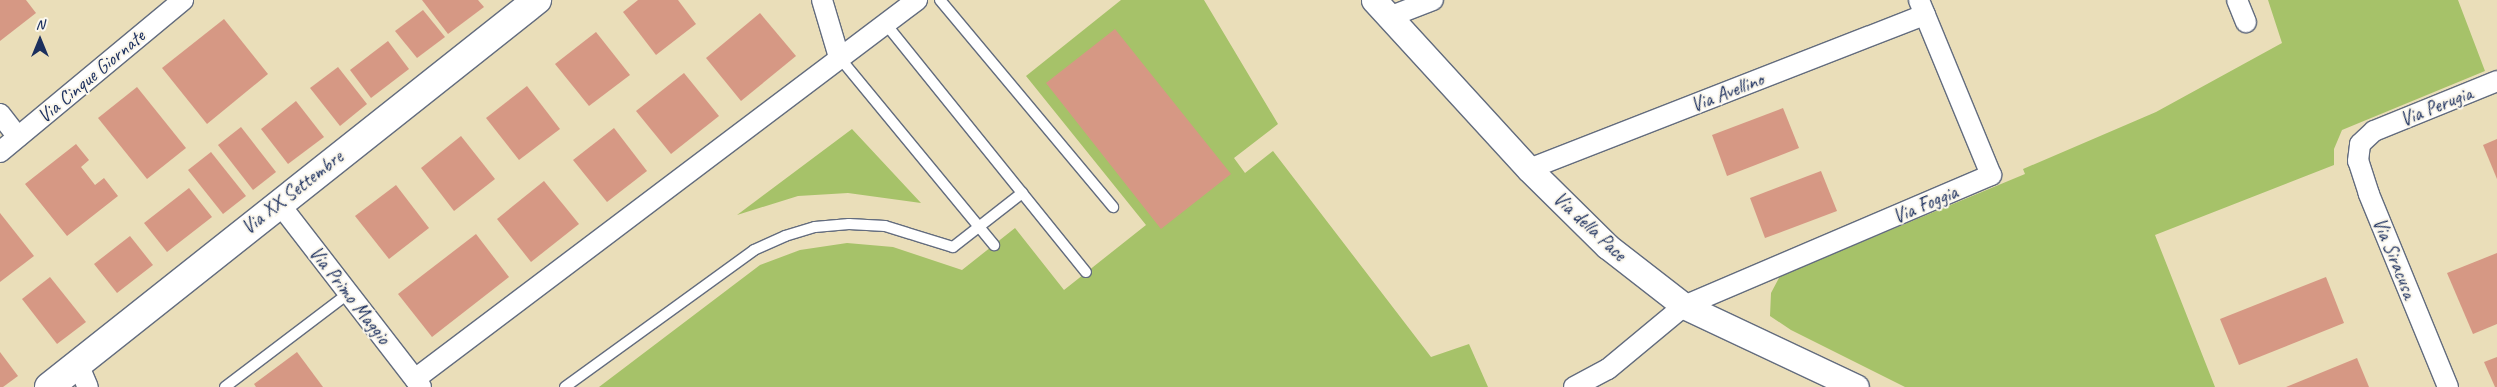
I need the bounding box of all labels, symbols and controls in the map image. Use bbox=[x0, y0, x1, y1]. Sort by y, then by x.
north arrow bbox=[15, 15, 65, 65]
text: N bbox=[36, 16, 44, 33]
street label: Via Cinque Giornate bbox=[32, 24, 150, 128]
street label: Via Avellino bbox=[1687, 67, 1767, 117]
street label: Via Perugia bbox=[2396, 81, 2476, 131]
street label: Via XX Settembre bbox=[237, 145, 347, 239]
street label: Via Foggia bbox=[1889, 180, 1961, 228]
street label: Via della Pace bbox=[1548, 186, 1632, 266]
street label: Via Siracusa bbox=[2368, 214, 2422, 302]
street label: Via Primo Maggio bbox=[304, 241, 396, 349]

